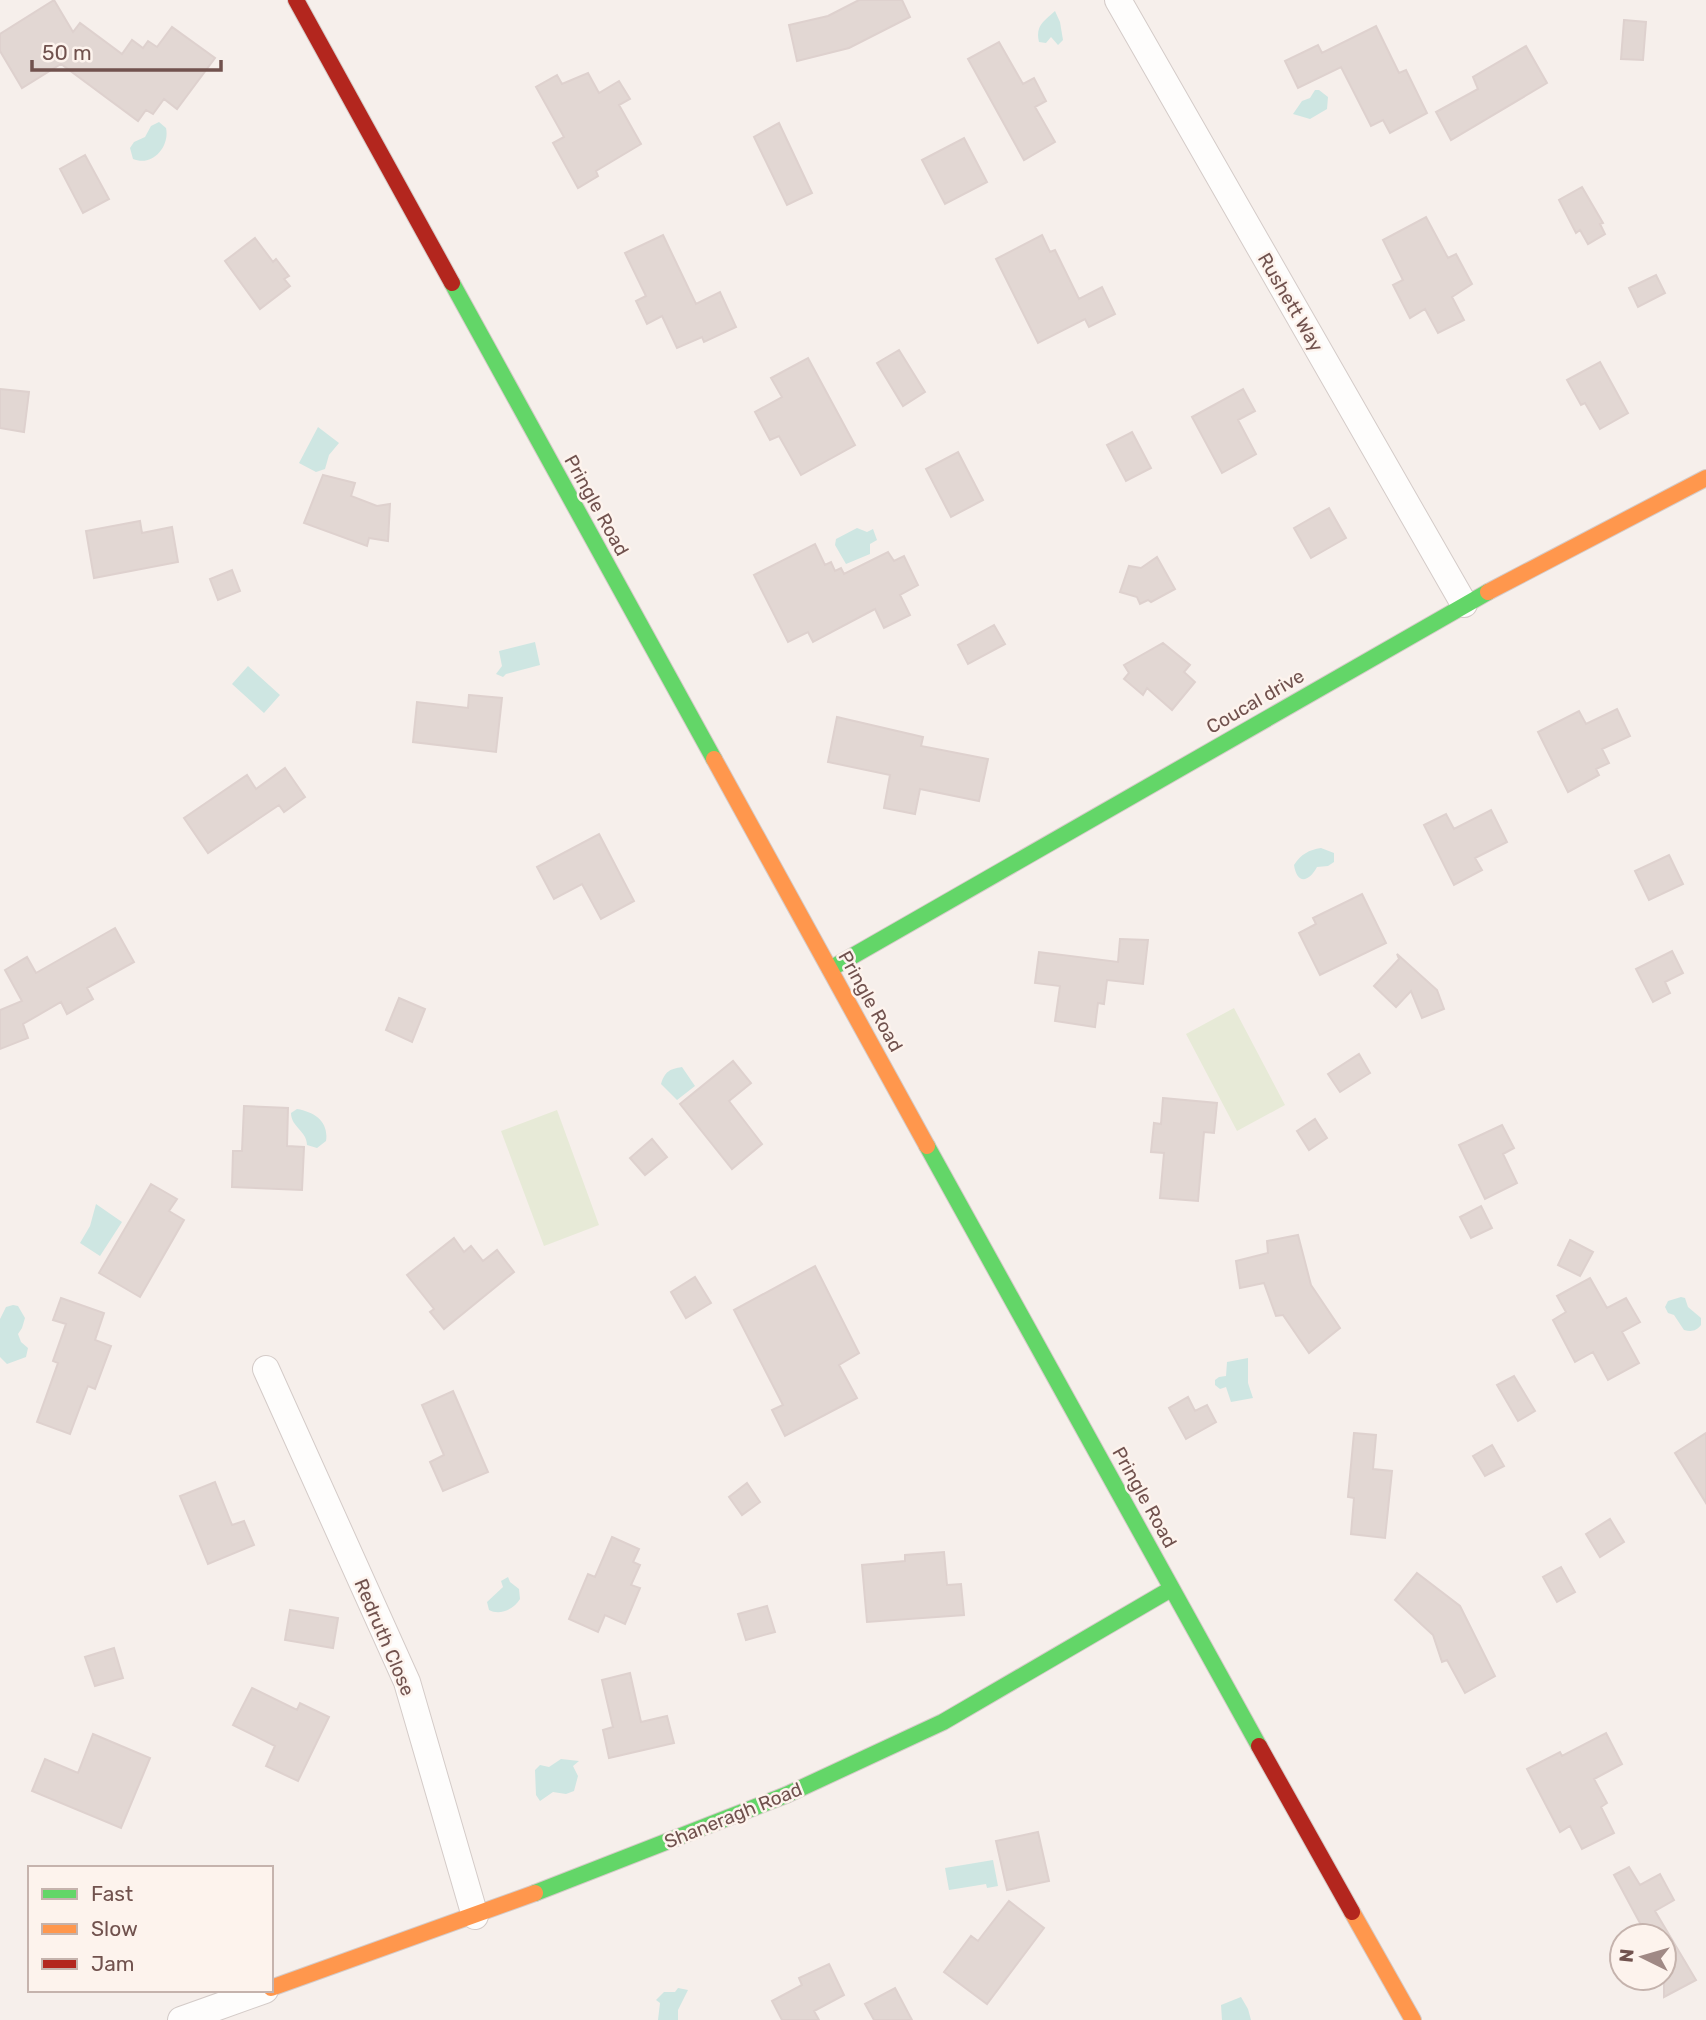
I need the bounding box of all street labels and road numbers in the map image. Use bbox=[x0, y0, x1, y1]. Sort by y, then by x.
street label: Rushett Way bbox=[1253, 249, 1328, 356]
street label: Pringle Road bbox=[559, 451, 634, 560]
street label: Coucal drive bbox=[1202, 664, 1308, 739]
street label: Pringle Road bbox=[833, 947, 908, 1056]
street label: Pringle Road bbox=[1107, 1443, 1182, 1552]
street label: Redruth Close bbox=[350, 1575, 420, 1699]
street label: Shaneragh Road bbox=[661, 1777, 805, 1854]

